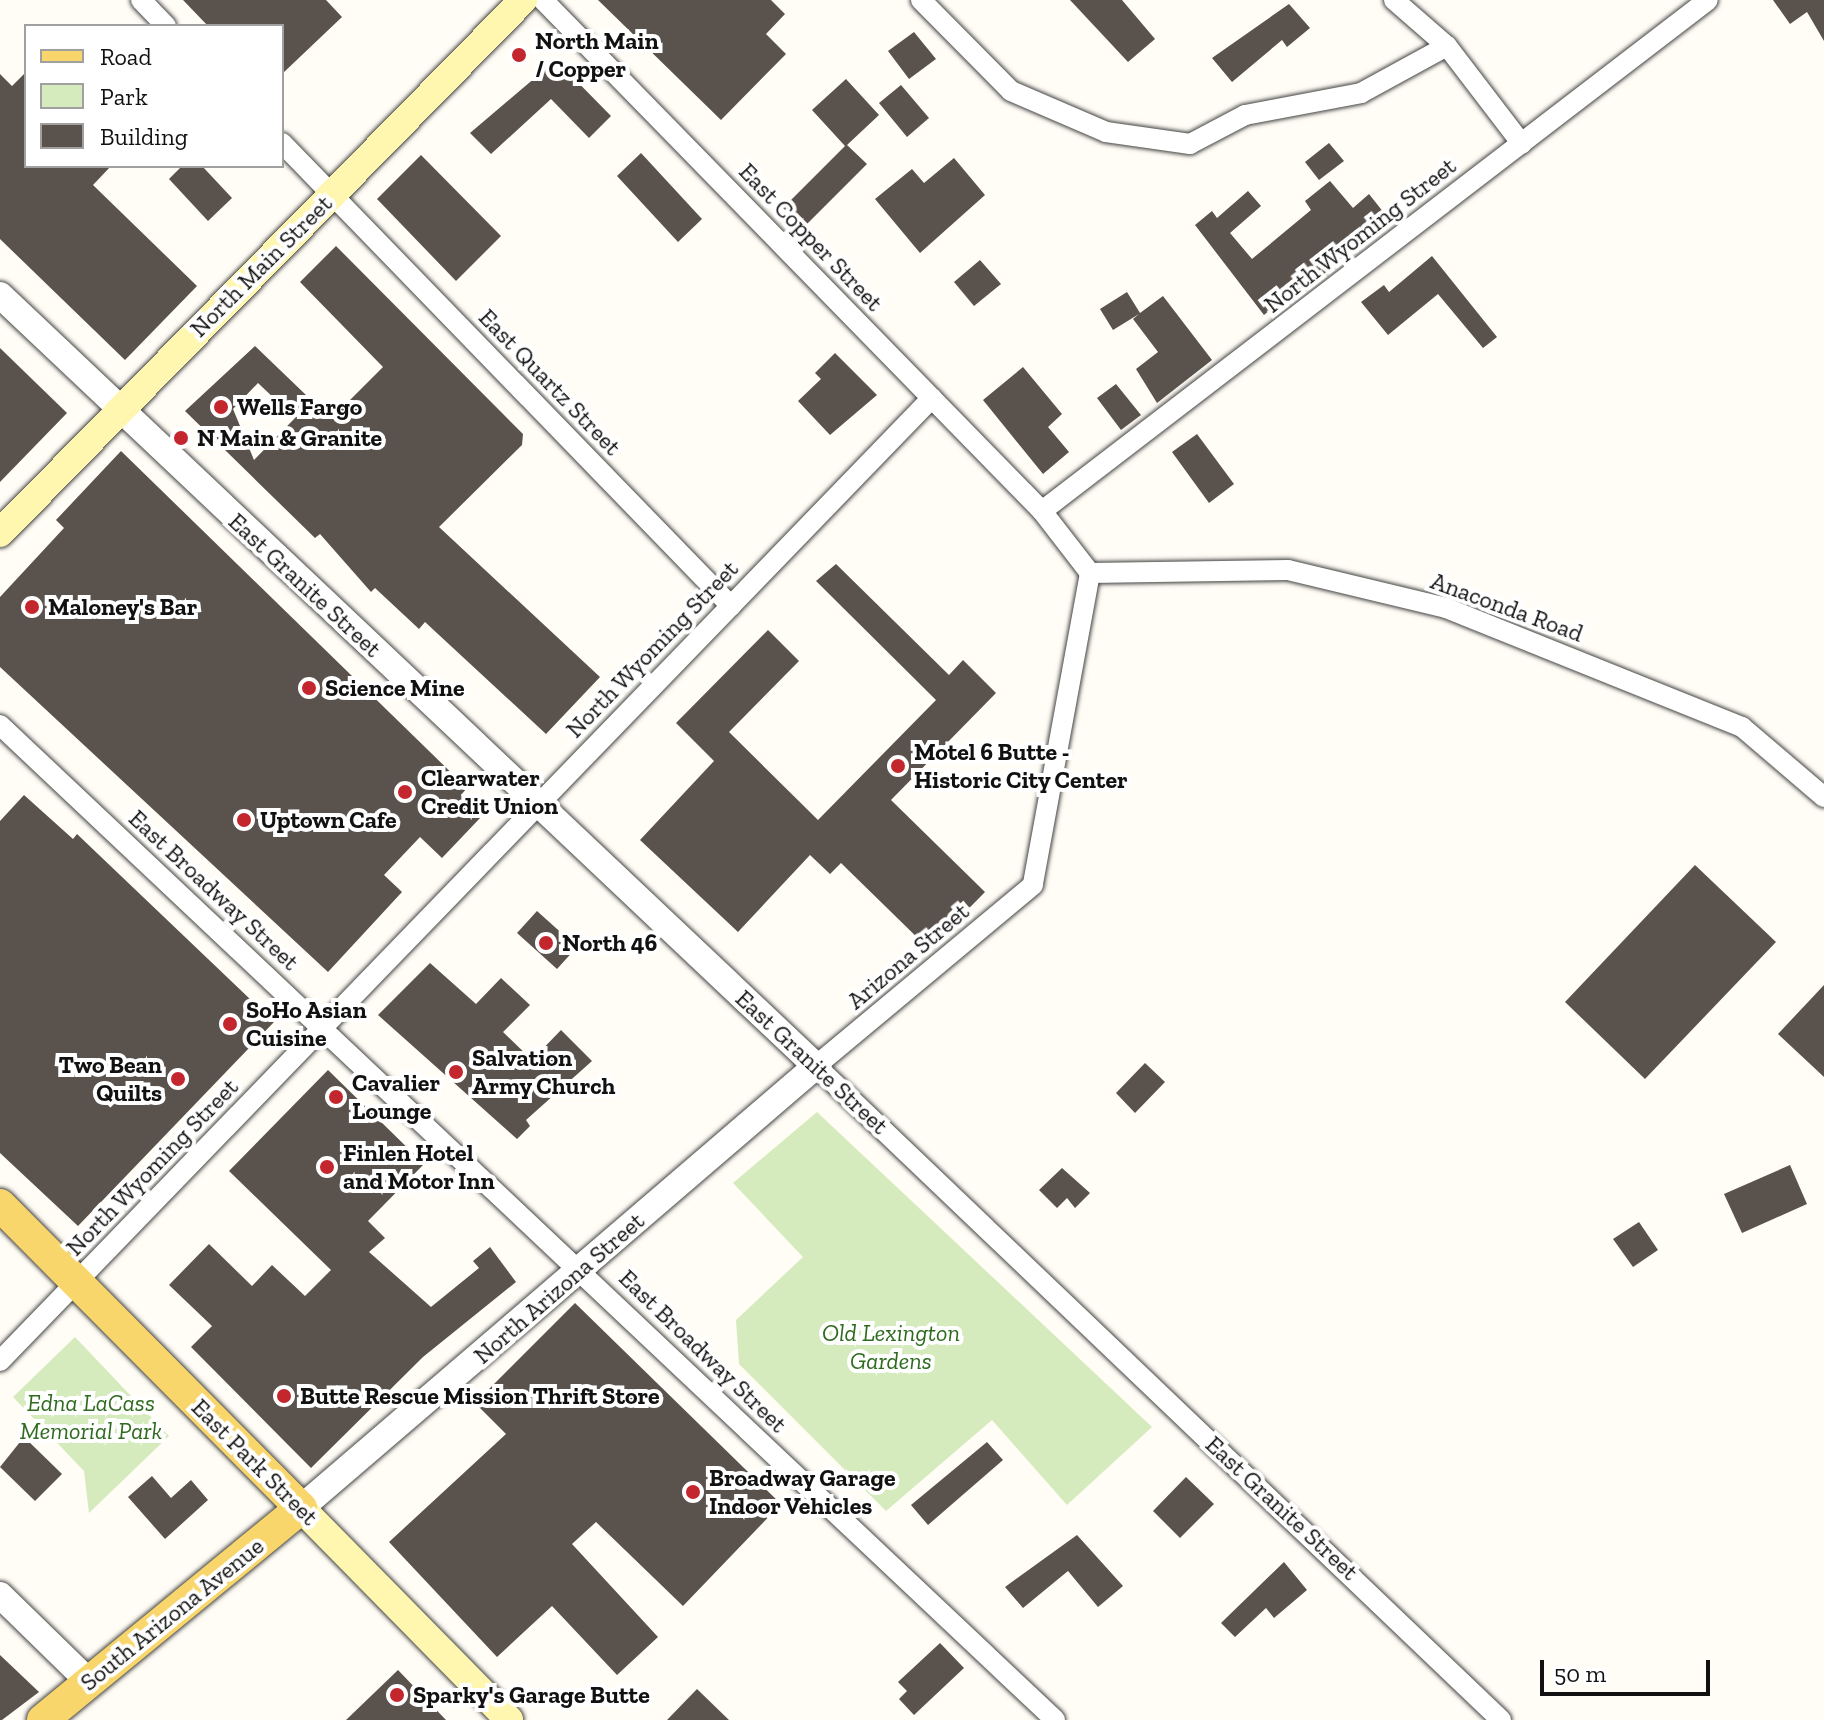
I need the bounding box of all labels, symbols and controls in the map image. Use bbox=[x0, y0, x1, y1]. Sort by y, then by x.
legend bbox=[24, 24, 284, 168]
place label: North Main / Copper bbox=[535, 27, 659, 83]
text: Road bbox=[100, 42, 152, 71]
marker: North Main / Copper bbox=[510, 46, 528, 64]
text: Park bbox=[100, 82, 148, 111]
text: Building bbox=[100, 122, 188, 151]
street label: North Wyoming Street bbox=[1258, 151, 1462, 319]
street label: East Copper Street bbox=[733, 157, 889, 317]
street label: North Main Street bbox=[184, 189, 338, 343]
street label: East Quartz Street bbox=[473, 303, 627, 461]
place label: Wells Fargo bbox=[237, 393, 362, 421]
marker: Wells Fargo bbox=[212, 398, 230, 416]
place label: N Main & Granite bbox=[197, 424, 382, 452]
marker: N Main & Granite bbox=[172, 429, 190, 447]
street label: East Granite Street bbox=[223, 507, 387, 663]
street label: North Wyoming Street bbox=[560, 554, 744, 744]
street label: Anaconda Road bbox=[1427, 566, 1587, 648]
place label: Maloney's Bar bbox=[48, 593, 197, 621]
marker: Maloney's Bar bbox=[23, 598, 41, 616]
place label: Science Mine bbox=[325, 674, 464, 702]
marker: Science Mine bbox=[300, 679, 318, 697]
place label: Motel 6 Butte - Historic City Center bbox=[914, 738, 1128, 794]
marker: Motel 6 Butte - Historic City Center bbox=[889, 757, 907, 775]
place label: Clearwater Credit Union bbox=[421, 764, 558, 820]
marker: Clearwater Credit Union bbox=[396, 783, 414, 801]
street label: East Broadway Street bbox=[123, 804, 305, 976]
place label: Uptown Cafe bbox=[260, 806, 397, 834]
marker: Uptown Cafe bbox=[235, 811, 253, 829]
street label: Arizona Street bbox=[841, 897, 975, 1015]
place label: North 46 bbox=[562, 929, 657, 957]
marker: North 46 bbox=[537, 934, 555, 952]
street label: East Granite Street bbox=[730, 984, 894, 1140]
place label: SoHo Asian Cuisine bbox=[246, 996, 367, 1052]
marker: SoHo Asian Cuisine bbox=[221, 1015, 239, 1033]
place label: Salvation Army Church bbox=[472, 1044, 616, 1100]
place label: Two Bean Quilts bbox=[59, 1051, 162, 1107]
marker: Salvation Army Church bbox=[447, 1063, 465, 1081]
place label: Cavalier Lounge bbox=[352, 1069, 440, 1125]
marker: Two Bean Quilts bbox=[169, 1070, 187, 1088]
street label: North Wyoming Street bbox=[60, 1072, 244, 1262]
marker: Cavalier Lounge bbox=[327, 1088, 345, 1106]
place label: Finlen Hotel and Motor Inn bbox=[343, 1139, 495, 1195]
marker: Finlen Hotel and Motor Inn bbox=[318, 1158, 336, 1176]
street label: North Arizona Street bbox=[468, 1206, 650, 1370]
street label: East Broadway Street bbox=[613, 1263, 793, 1439]
park label: Old Lexington Gardens bbox=[822, 1319, 960, 1375]
place label: Butte Rescue Mission Thrift Store bbox=[300, 1382, 660, 1410]
marker: Butte Rescue Mission Thrift Store bbox=[275, 1387, 293, 1405]
park label: Edna LaCass Memorial Park bbox=[20, 1389, 162, 1445]
street label: East Park Street bbox=[186, 1393, 324, 1531]
street label: East Granite Street bbox=[1200, 1430, 1364, 1586]
place label: Broadway Garage Indoor Vehicles bbox=[709, 1464, 896, 1520]
marker: Broadway Garage Indoor Vehicles bbox=[684, 1483, 702, 1501]
street label: South Arizona Avenue bbox=[74, 1531, 270, 1697]
scale bar bbox=[1544, 1644, 1714, 1694]
text: 50 m bbox=[1554, 1659, 1606, 1688]
place label: Sparky's Garage Butte bbox=[413, 1681, 650, 1709]
marker: Sparky's Garage Butte bbox=[388, 1686, 406, 1704]

